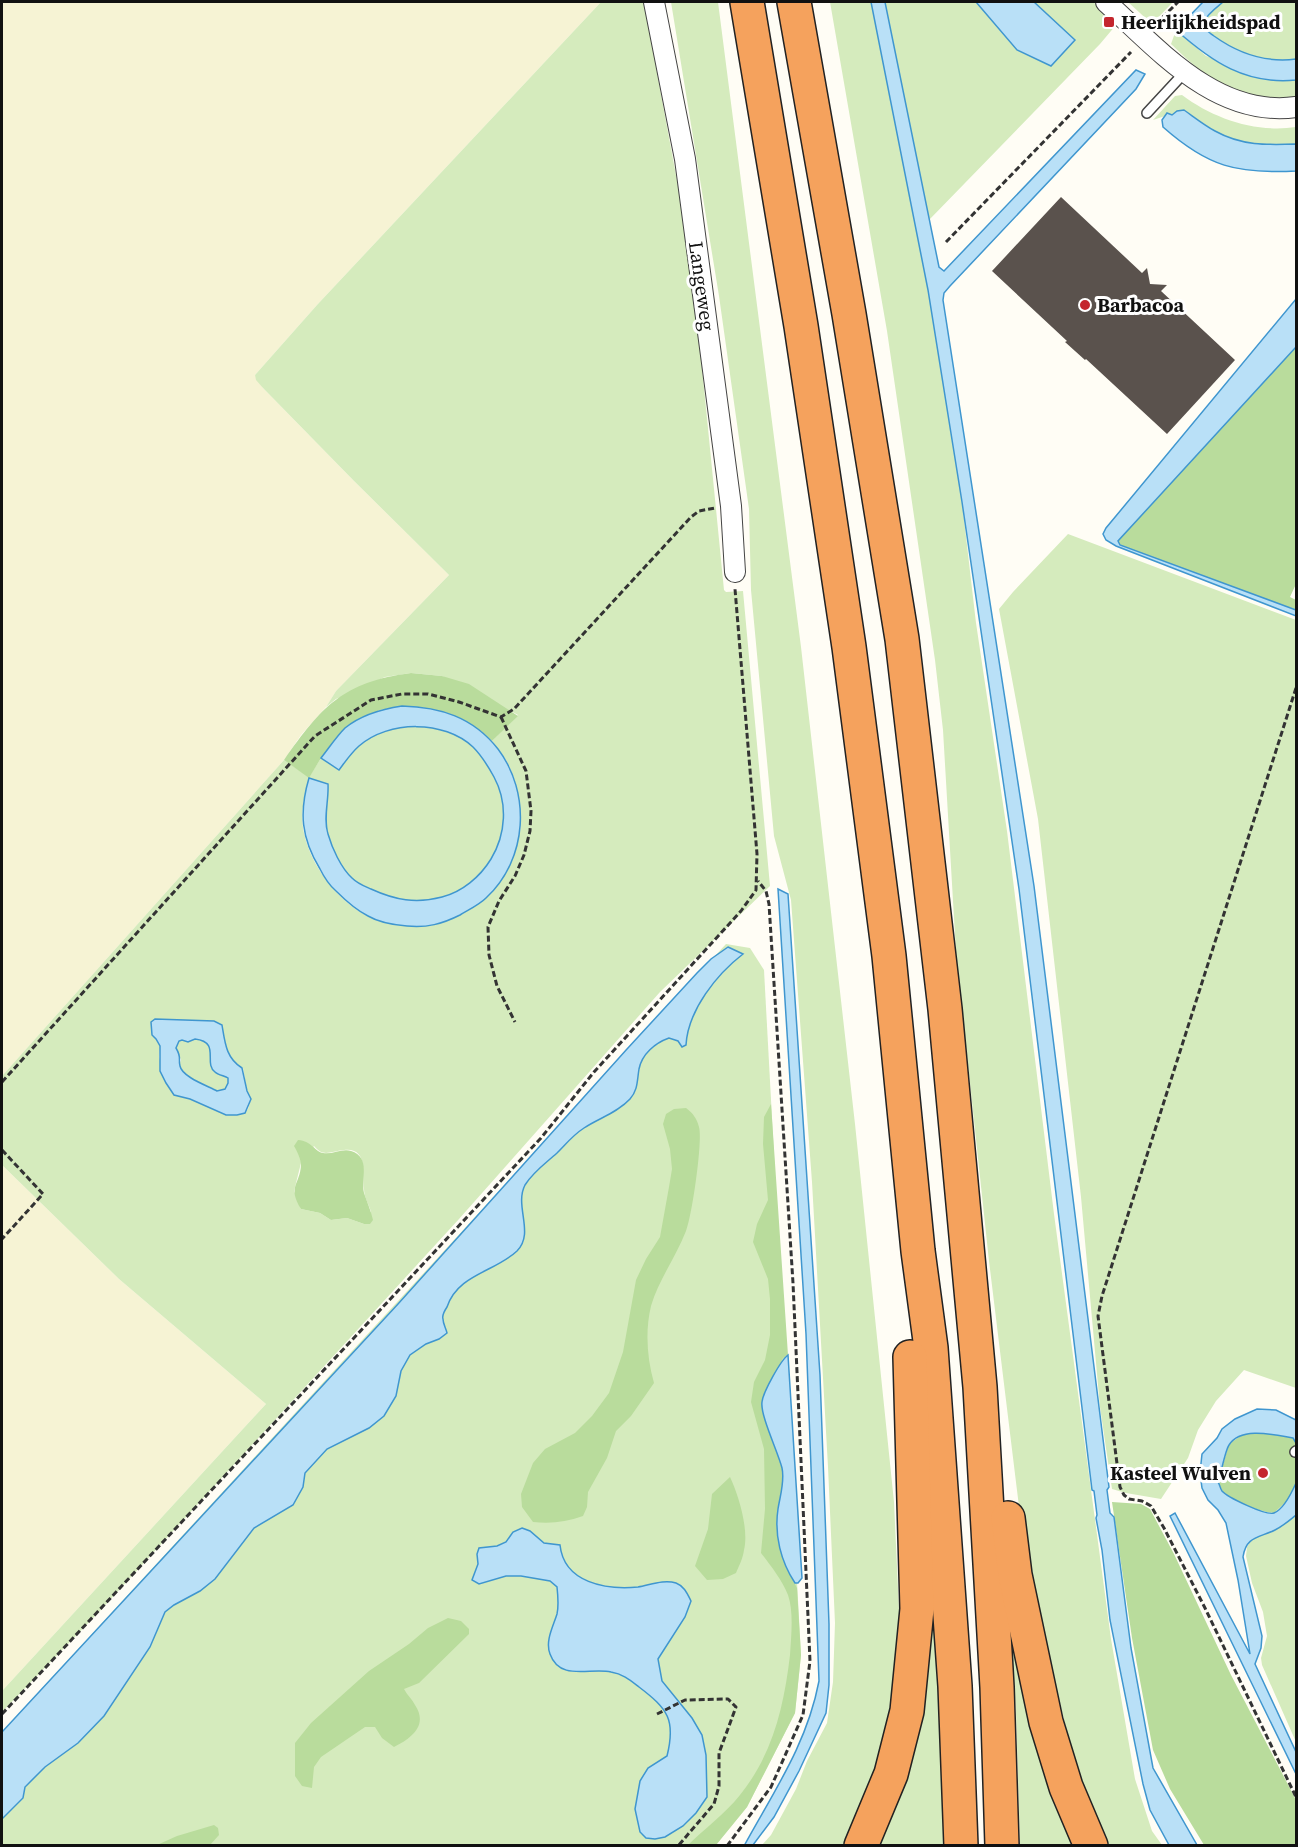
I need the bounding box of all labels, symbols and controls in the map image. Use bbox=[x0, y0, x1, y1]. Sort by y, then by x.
place label: Heerlijkheidspad bbox=[1121, 8, 1281, 36]
marker: Heerlijkheidspad bbox=[1102, 15, 1116, 29]
street label: Langeweg bbox=[682, 240, 722, 332]
place label: Barbacoa bbox=[1097, 291, 1184, 319]
marker: Barbacoa bbox=[1078, 298, 1092, 312]
place label: Kasteel Wulven bbox=[1110, 1459, 1251, 1487]
marker: Kasteel Wulven bbox=[1256, 1466, 1270, 1480]

